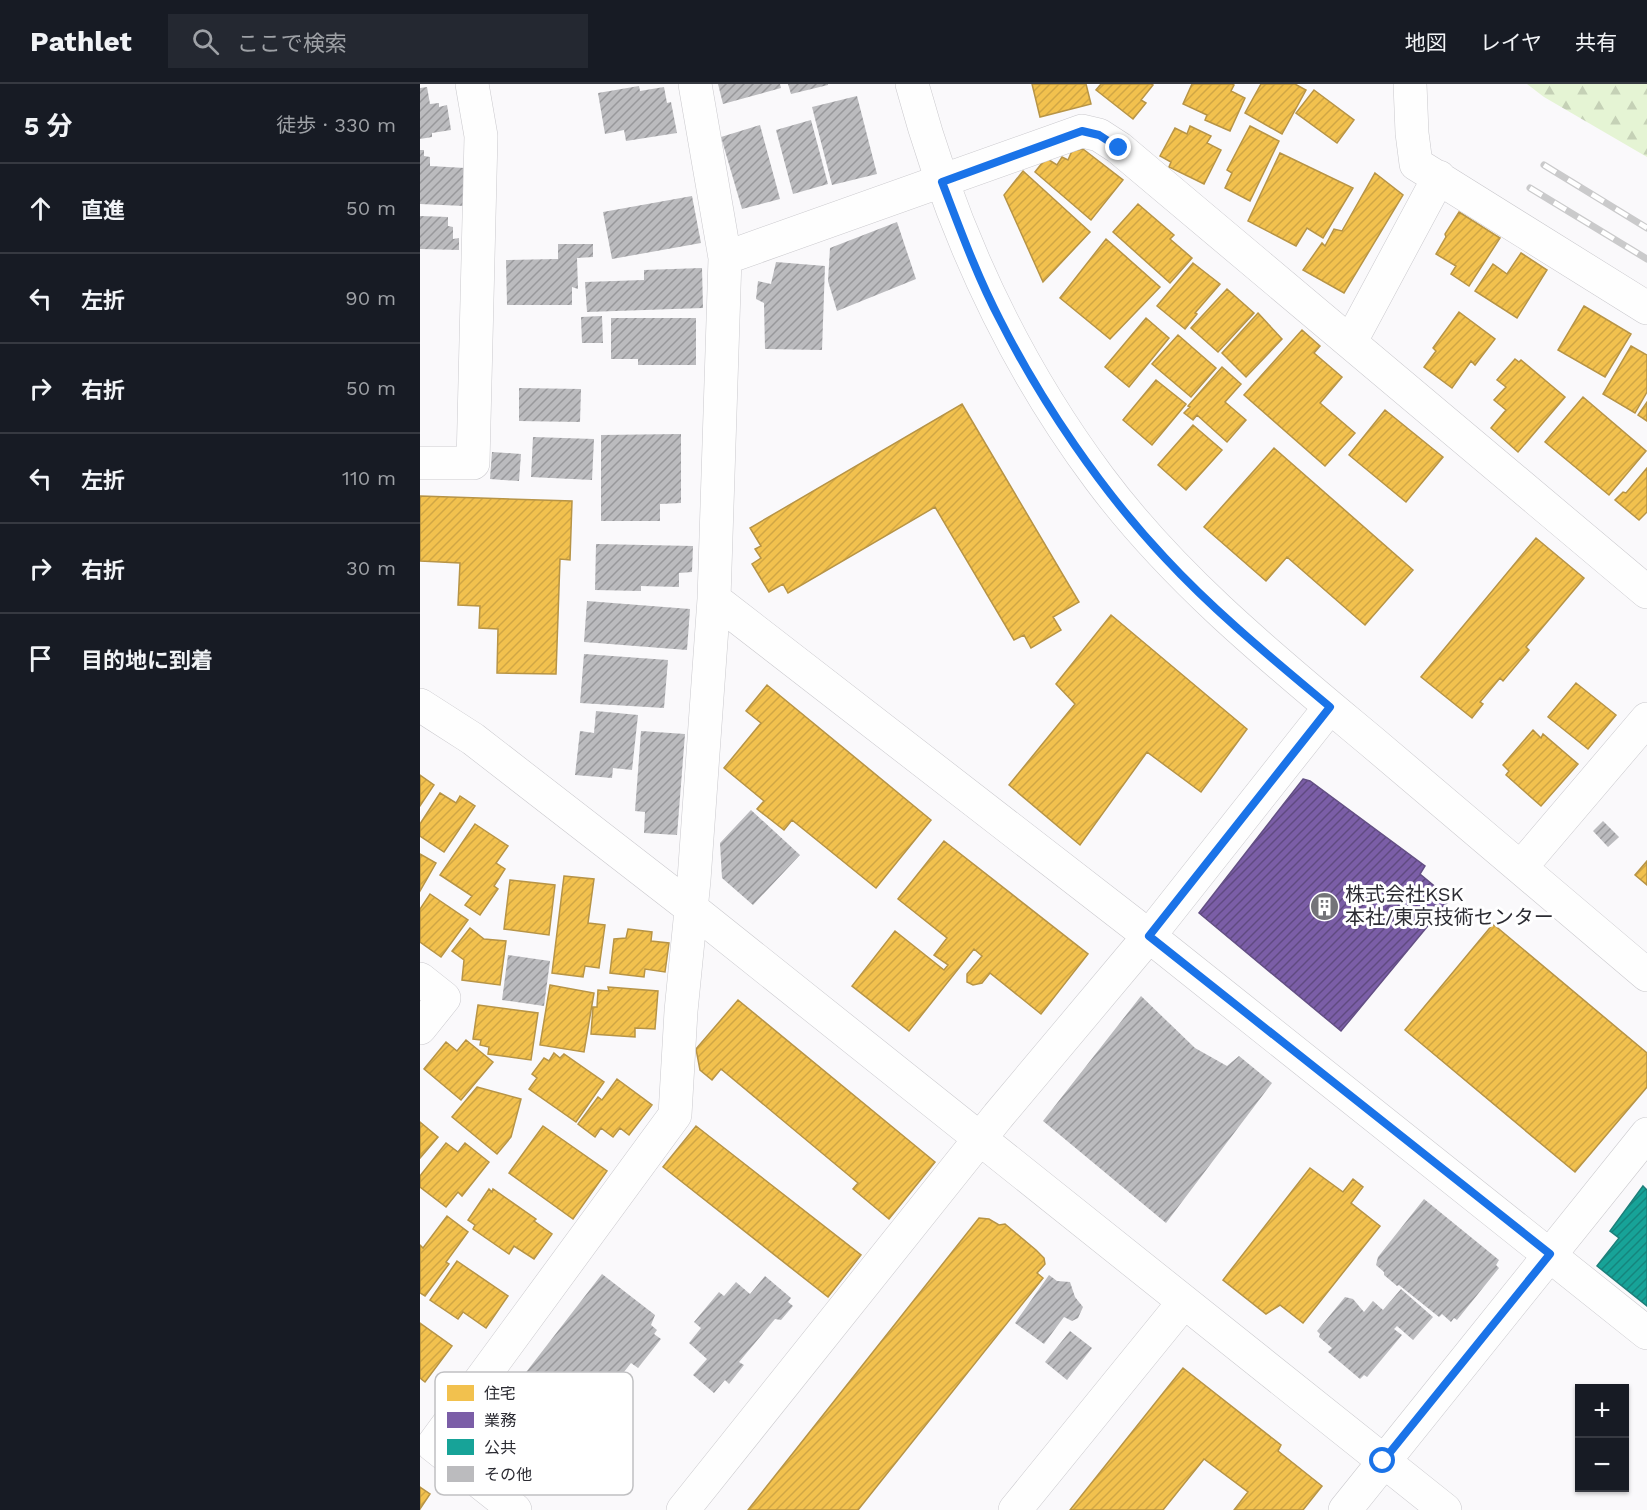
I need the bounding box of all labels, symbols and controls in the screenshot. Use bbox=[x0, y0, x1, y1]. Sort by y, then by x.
search box bbox=[168, 14, 588, 68]
text: Pathlet bbox=[30, 25, 132, 58]
icon: search bbox=[189, 25, 222, 58]
text: 地図 bbox=[1405, 30, 1447, 55]
text: レイヤ bbox=[1480, 30, 1542, 55]
text: 共有 bbox=[1575, 30, 1617, 55]
text: ここで検索 bbox=[237, 31, 347, 56]
text: 5 分 bbox=[24, 111, 73, 141]
text: 徒歩 · 330 m bbox=[276, 113, 396, 137]
route end bbox=[1105, 134, 1131, 160]
icon: ahead bbox=[24, 192, 57, 225]
text: 50 m bbox=[346, 196, 396, 220]
text: 直進 bbox=[81, 198, 125, 223]
icon: left bbox=[24, 282, 57, 315]
text: 90 m bbox=[345, 286, 396, 310]
text: 左折 bbox=[81, 288, 125, 313]
icon: right bbox=[24, 372, 57, 405]
text: 50 m bbox=[346, 376, 396, 400]
text: 右折 bbox=[81, 378, 125, 403]
icon: left bbox=[24, 462, 57, 495]
text: 110 m bbox=[342, 466, 396, 490]
text: 左折 bbox=[81, 468, 125, 493]
icon: right bbox=[24, 552, 57, 585]
text: 30 m bbox=[346, 556, 396, 580]
text: 右折 bbox=[81, 558, 125, 583]
icon: arrive bbox=[24, 642, 57, 675]
text: 目的地に到着 bbox=[81, 648, 213, 673]
place label: 株式会社KSK 本社/東京技術センター bbox=[1345, 882, 1554, 929]
building icon: 株式会社KSK 本社/東京技術センター bbox=[1308, 890, 1340, 922]
legend bbox=[435, 1372, 633, 1495]
text: 住宅 bbox=[484, 1384, 516, 1403]
map controls bbox=[1575, 1384, 1629, 1492]
button: + bbox=[1575, 1384, 1629, 1438]
text: 業務 bbox=[484, 1411, 516, 1430]
text: 公共 bbox=[484, 1438, 516, 1457]
button: − bbox=[1575, 1438, 1629, 1492]
route start bbox=[1369, 1447, 1395, 1473]
text: その他 bbox=[484, 1465, 532, 1484]

